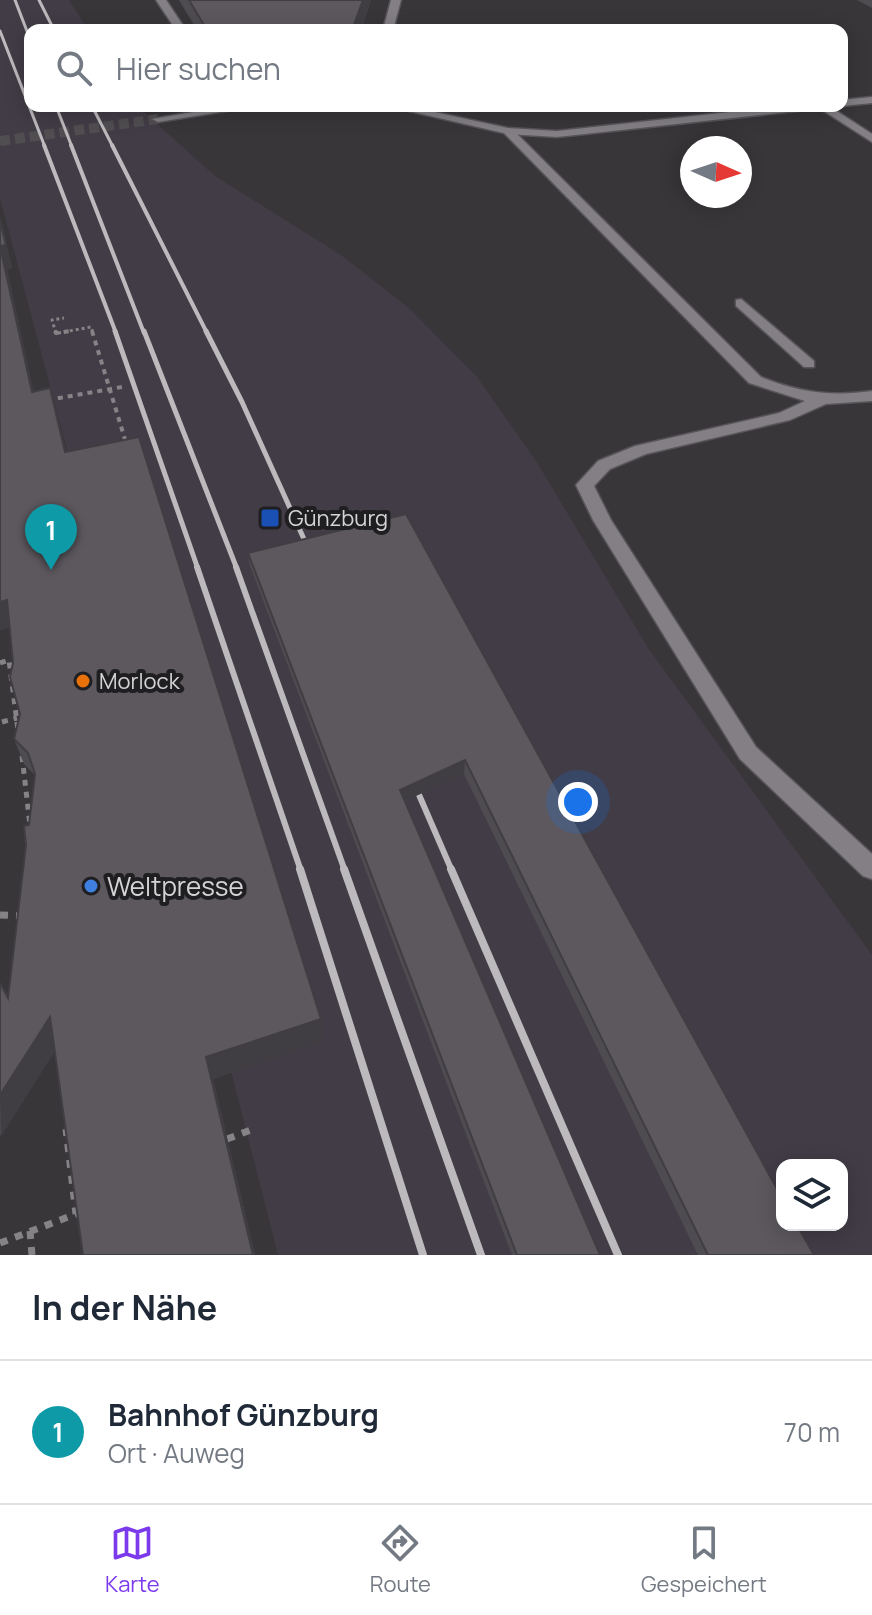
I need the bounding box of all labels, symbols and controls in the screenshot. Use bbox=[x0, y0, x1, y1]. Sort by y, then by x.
search box bbox=[24, 24, 848, 112]
icon: search bbox=[52, 46, 96, 90]
text: Hier suchen bbox=[116, 48, 281, 89]
north arrow bbox=[680, 136, 752, 208]
place label: Günzburg bbox=[288, 503, 388, 533]
pin: 1 bbox=[25, 504, 77, 570]
marker: Günzburg bbox=[259, 507, 281, 529]
place label: Morlock bbox=[99, 666, 181, 696]
marker: Morlock bbox=[74, 672, 92, 690]
your location bbox=[558, 782, 598, 822]
place label: Weltpresse bbox=[107, 868, 244, 904]
marker: Weltpresse bbox=[82, 877, 100, 895]
map controls bbox=[776, 1159, 848, 1231]
button: layers bbox=[776, 1159, 848, 1231]
text: In der Nähe bbox=[32, 1284, 217, 1330]
text: Bahnhof Günzburg bbox=[108, 1394, 379, 1435]
text: 1 bbox=[52, 1414, 64, 1450]
text: 70 m bbox=[784, 1414, 840, 1450]
text: Ort · Auweg bbox=[108, 1435, 245, 1471]
tab: Karte bbox=[105, 1521, 160, 1599]
tab: Route bbox=[370, 1521, 431, 1599]
tab: Gespeichert bbox=[641, 1521, 767, 1599]

